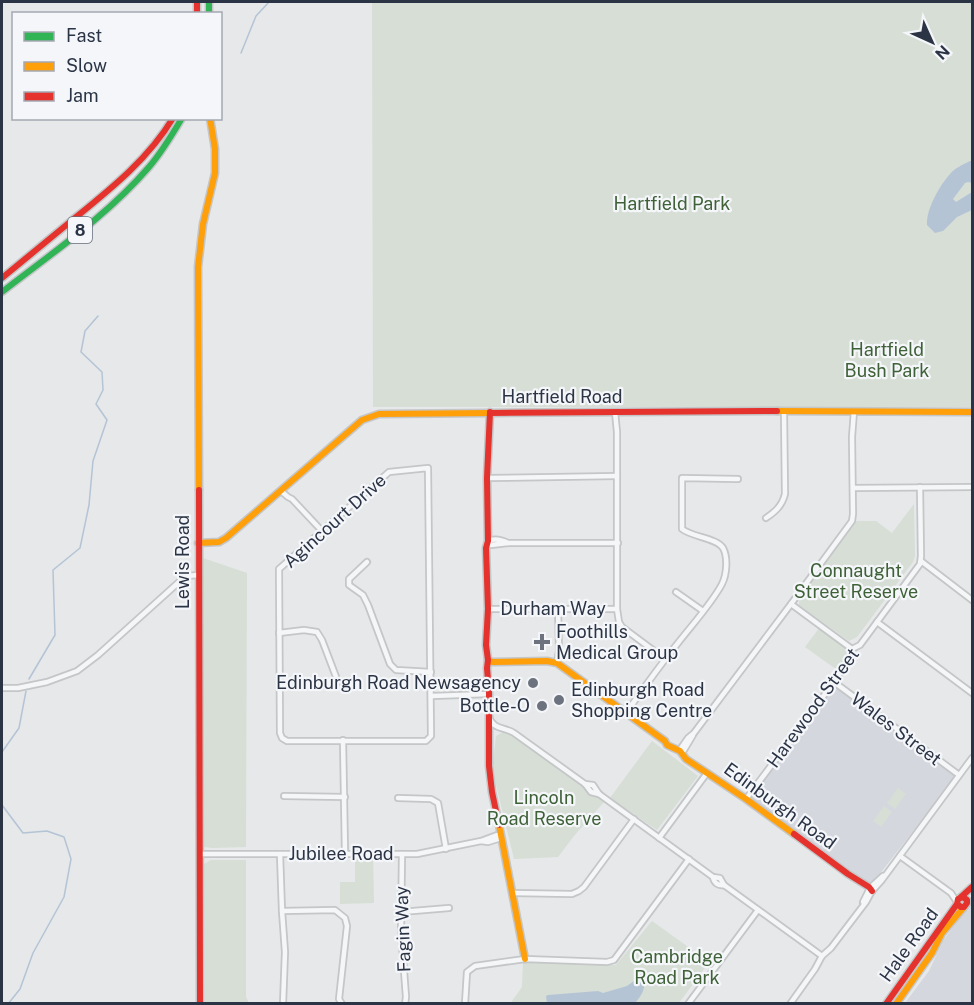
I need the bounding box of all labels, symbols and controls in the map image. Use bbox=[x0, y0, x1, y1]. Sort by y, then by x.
legend bbox=[12, 12, 222, 120]
north arrow bbox=[902, 12, 962, 72]
text: Fast bbox=[66, 25, 102, 46]
text: N bbox=[931, 41, 953, 63]
text: Slow bbox=[66, 55, 107, 76]
text: Jam bbox=[66, 85, 99, 106]
park label: Hartfield Park bbox=[614, 193, 730, 214]
road number: 8 bbox=[68, 217, 92, 243]
park label: Hartfield Bush Park bbox=[845, 339, 929, 381]
street label: Hartfield Road bbox=[501, 386, 623, 407]
street label: Agincourt Drive bbox=[279, 469, 390, 572]
street label: Lewis Road bbox=[172, 515, 193, 609]
park label: Connaught Street Reserve bbox=[794, 560, 918, 602]
street label: Durham Way bbox=[500, 598, 606, 619]
place label: Foothills Medical Group bbox=[556, 621, 678, 663]
marker: Foothills Medical Group bbox=[533, 633, 551, 651]
street label: Harewood Street bbox=[762, 644, 863, 772]
place label: Edinburgh Road Newsagency bbox=[276, 672, 521, 693]
marker: Edinburgh Road Newsagency bbox=[526, 676, 540, 690]
place label: Edinburgh Road Shopping Centre bbox=[571, 679, 712, 721]
street label: Wales Street bbox=[847, 688, 946, 769]
marker: Edinburgh Road Shopping Centre bbox=[552, 693, 566, 707]
place label: Bottle-O bbox=[460, 695, 530, 716]
marker: Bottle-O bbox=[535, 699, 549, 713]
street label: Edinburgh Road bbox=[720, 758, 840, 853]
park label: Lincoln Road Reserve bbox=[487, 787, 601, 829]
street label: Jubilee Road bbox=[288, 843, 394, 864]
street label: Fagin Way bbox=[390, 885, 414, 972]
street label: Hale Road bbox=[875, 904, 942, 986]
park label: Cambridge Road Park bbox=[631, 946, 723, 988]

